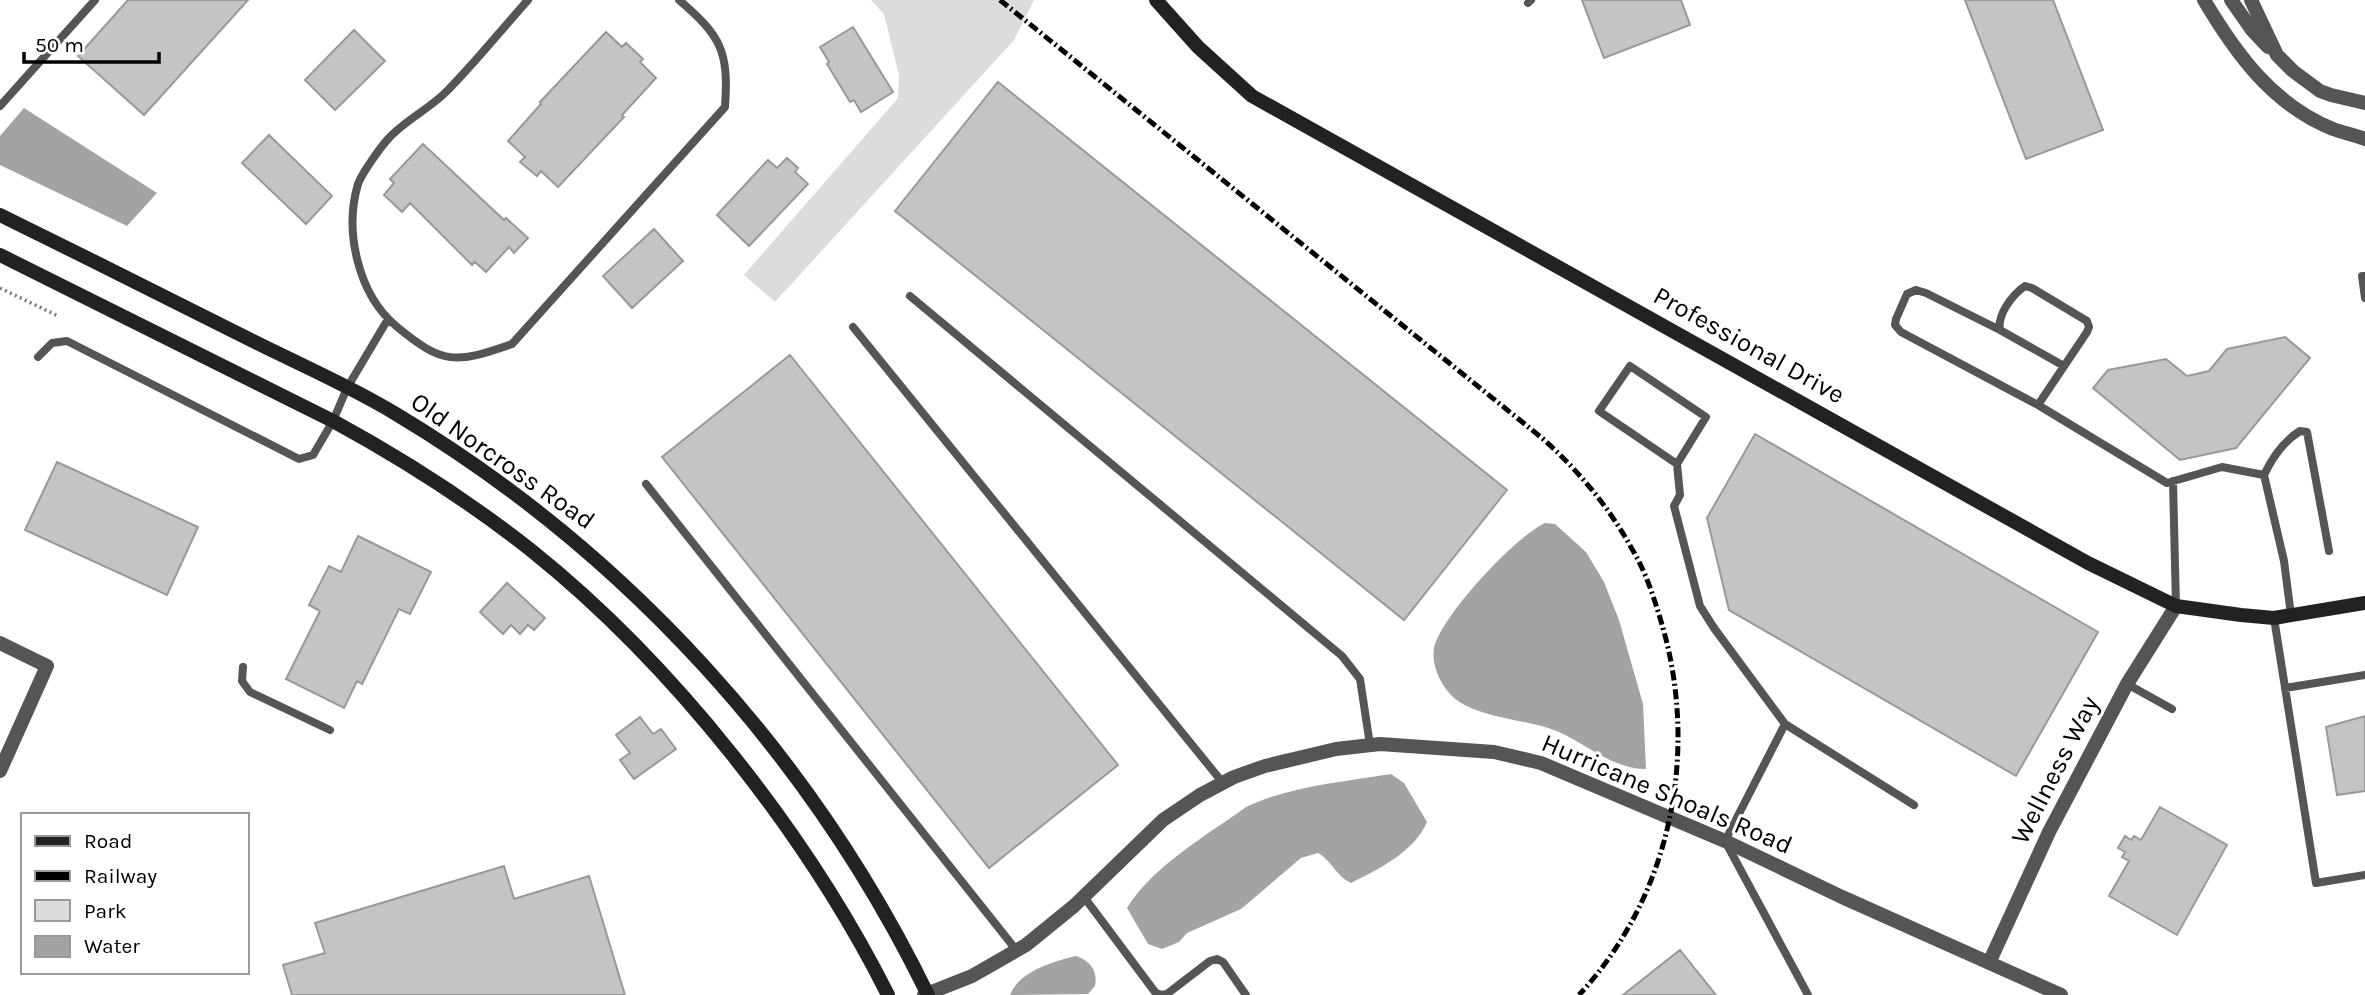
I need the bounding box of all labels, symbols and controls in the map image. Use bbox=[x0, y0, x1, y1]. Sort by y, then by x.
scale bar bbox=[24, 21, 159, 65]
text: 50 m bbox=[35, 33, 84, 57]
street label: Professional Drive bbox=[1648, 280, 1850, 410]
street label: Old Norcross Road bbox=[405, 386, 601, 536]
street label: Wellness Way bbox=[2004, 691, 2106, 849]
street label: Hurricane Shoals Road bbox=[1537, 727, 1797, 861]
legend bbox=[21, 813, 248, 974]
text: Road bbox=[84, 829, 132, 853]
text: Railway bbox=[84, 864, 157, 888]
text: Park bbox=[84, 899, 127, 923]
text: Water bbox=[84, 934, 140, 958]

